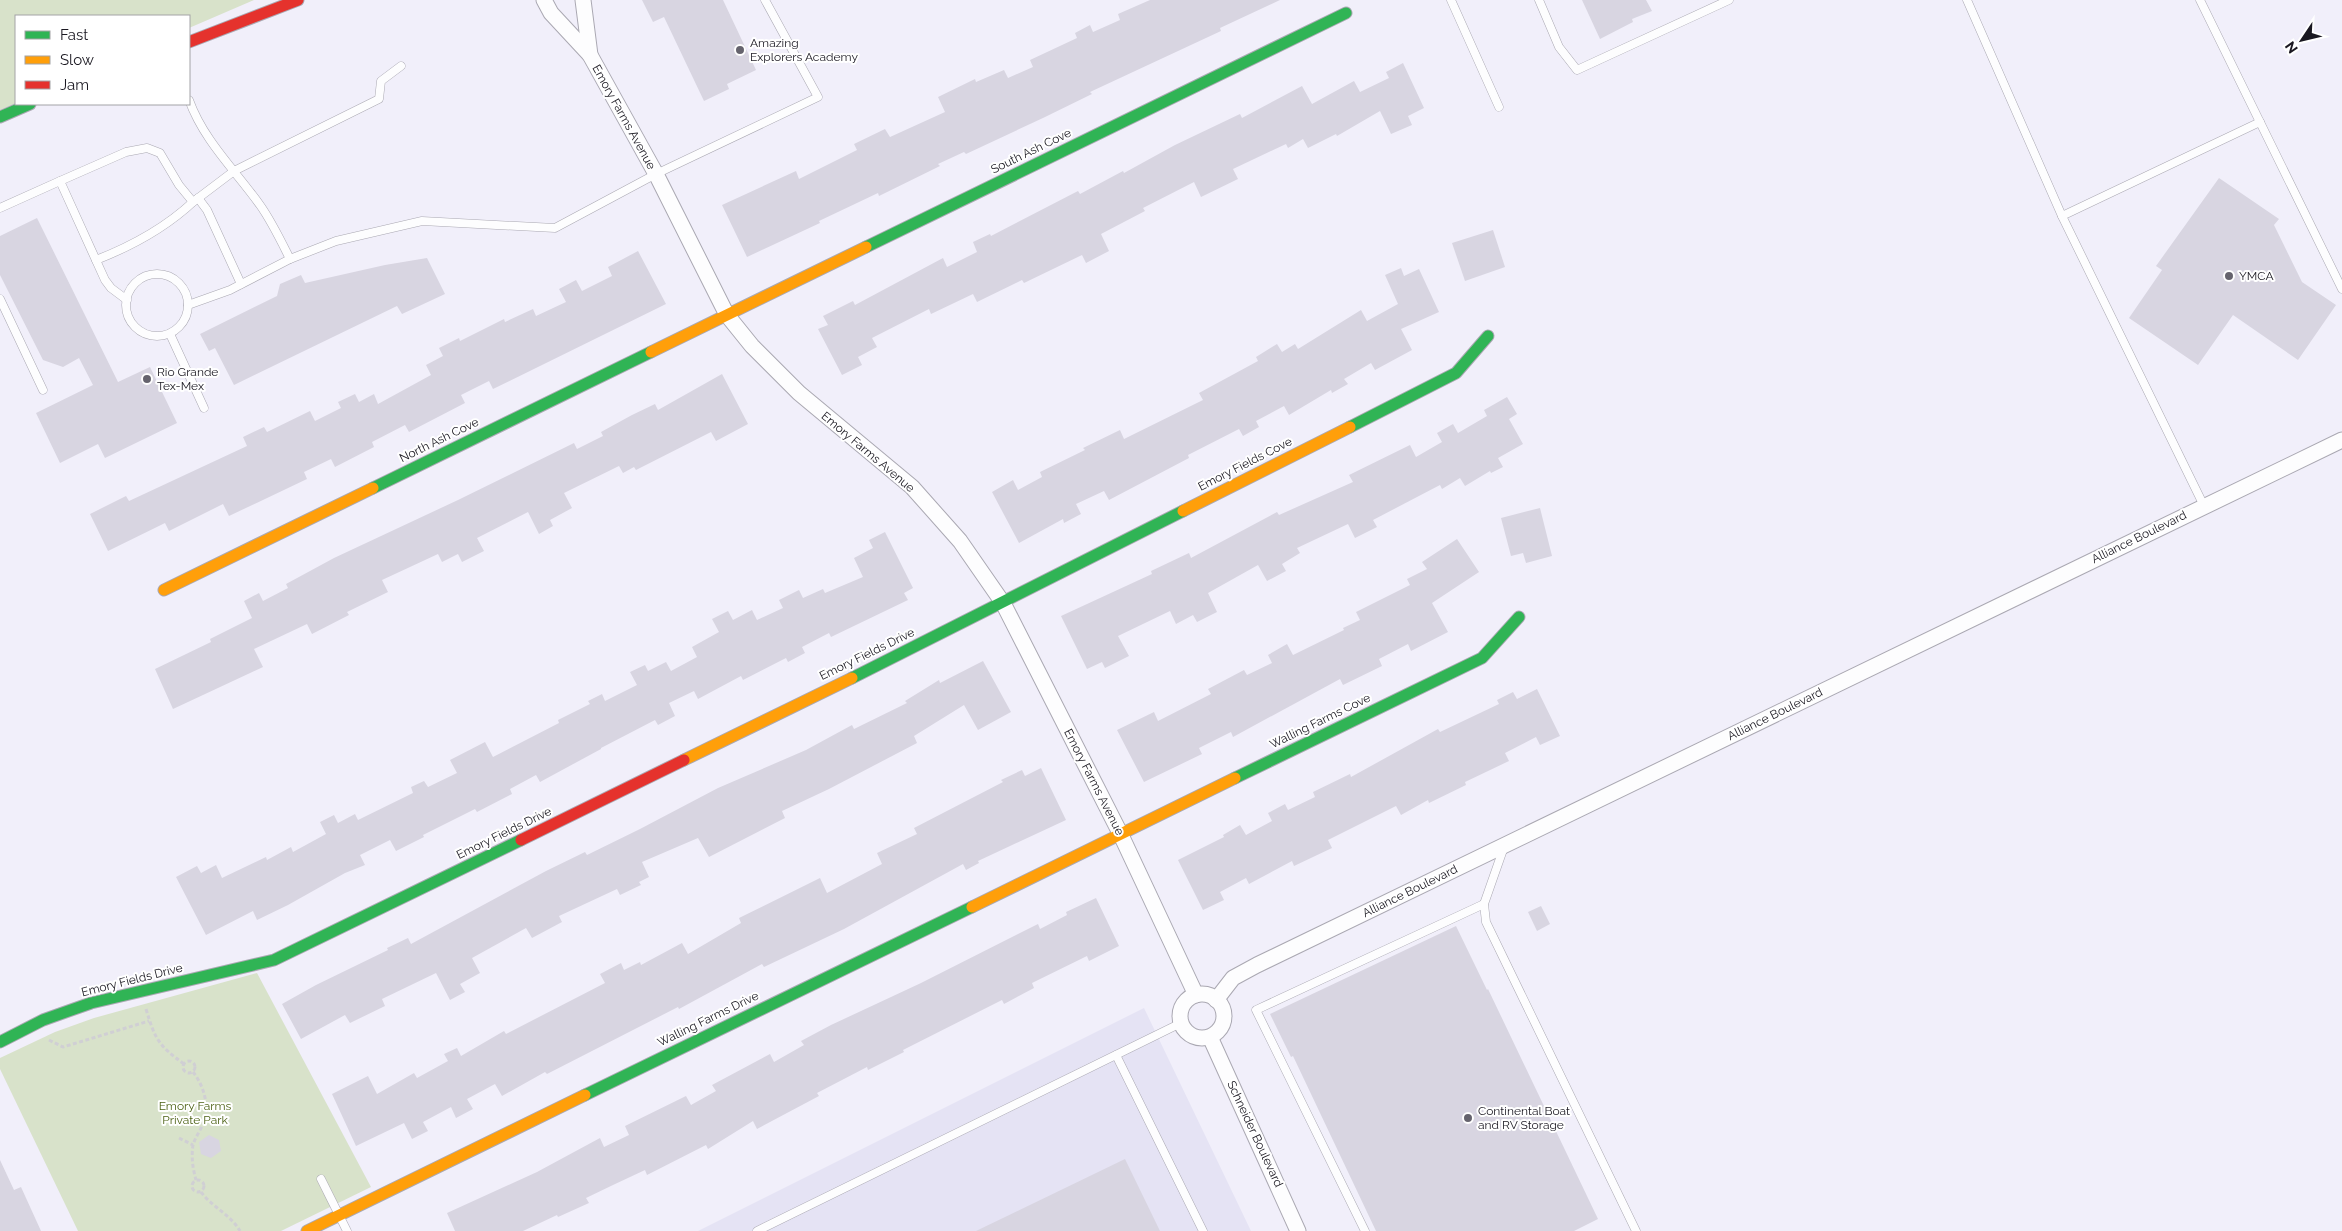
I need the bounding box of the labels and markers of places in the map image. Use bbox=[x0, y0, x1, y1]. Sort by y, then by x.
place label: Amazing Explorers Academy bbox=[750, 36, 858, 64]
marker: Amazing Explorers Academy bbox=[734, 44, 746, 56]
place label: YMCA bbox=[2239, 269, 2274, 283]
marker: YMCA bbox=[2223, 270, 2235, 282]
place label: Rio Grande Tex-Mex bbox=[157, 365, 218, 393]
marker: Rio Grande Tex-Mex bbox=[141, 373, 153, 385]
place label: Continental Boat and RV Storage bbox=[1478, 1104, 1570, 1132]
marker: Continental Boat and RV Storage bbox=[1462, 1112, 1474, 1124]

